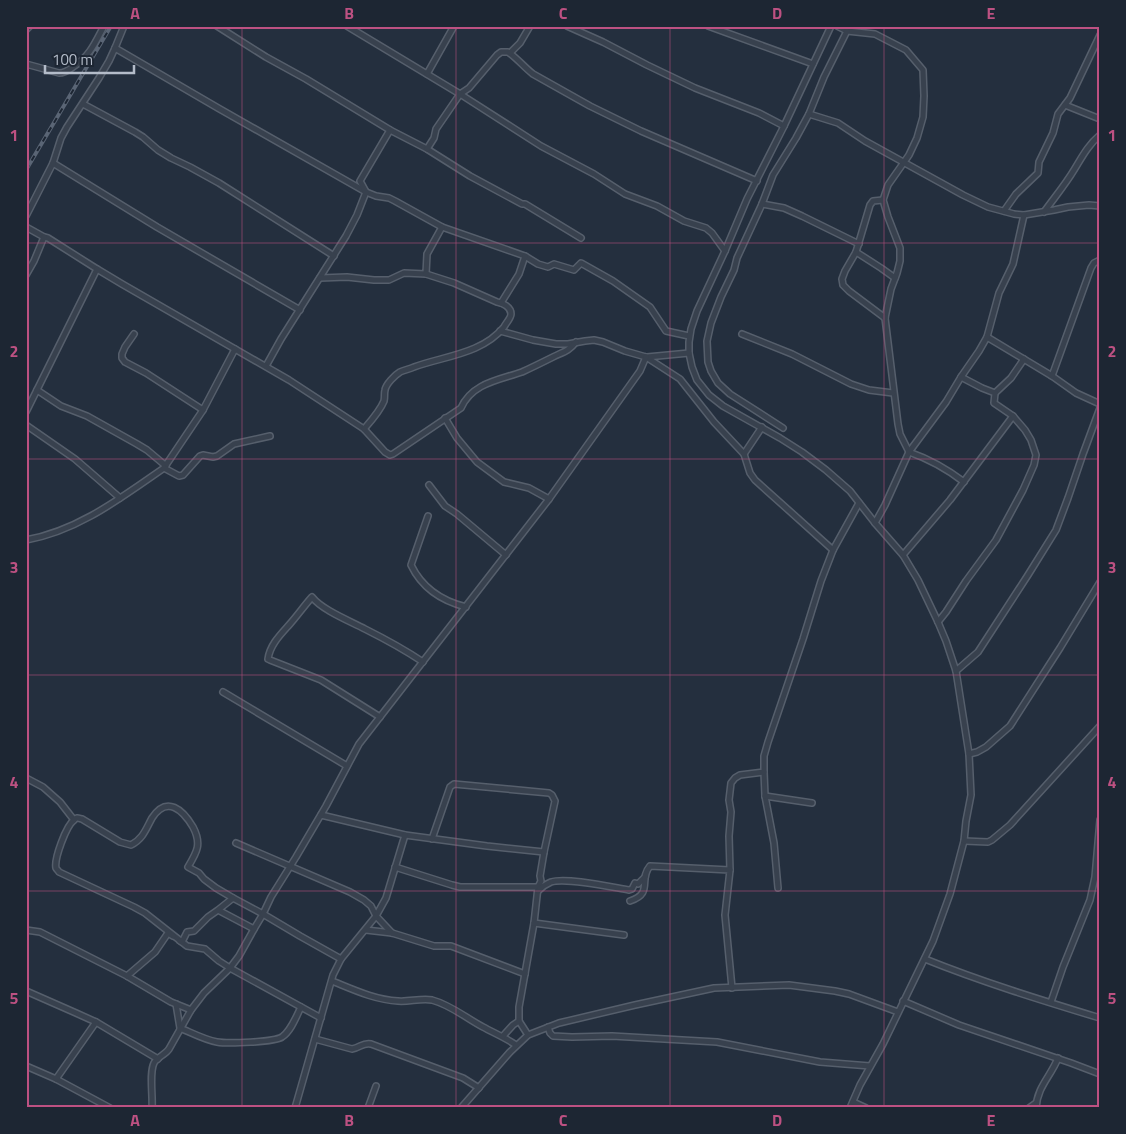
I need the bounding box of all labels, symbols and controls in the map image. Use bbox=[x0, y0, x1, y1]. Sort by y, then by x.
text: A bbox=[130, 1, 140, 25]
text: B bbox=[344, 1, 354, 25]
text: C bbox=[559, 1, 568, 25]
text: D bbox=[772, 1, 782, 25]
text: E bbox=[987, 1, 996, 25]
scale bar bbox=[45, 42, 134, 74]
text: 100 m bbox=[52, 48, 93, 71]
text: 1 bbox=[10, 123, 18, 147]
text: 1 bbox=[1108, 123, 1116, 147]
text: 2 bbox=[10, 339, 18, 363]
text: 2 bbox=[1108, 339, 1116, 363]
text: 3 bbox=[10, 555, 18, 579]
text: 3 bbox=[1108, 555, 1116, 579]
text: 4 bbox=[10, 770, 19, 794]
text: 4 bbox=[1108, 770, 1117, 794]
text: 5 bbox=[10, 986, 19, 1010]
text: 5 bbox=[1108, 986, 1117, 1010]
text: A bbox=[130, 1108, 140, 1132]
text: B bbox=[344, 1108, 354, 1132]
text: C bbox=[559, 1108, 568, 1132]
text: D bbox=[772, 1108, 782, 1132]
text: E bbox=[987, 1108, 996, 1132]

